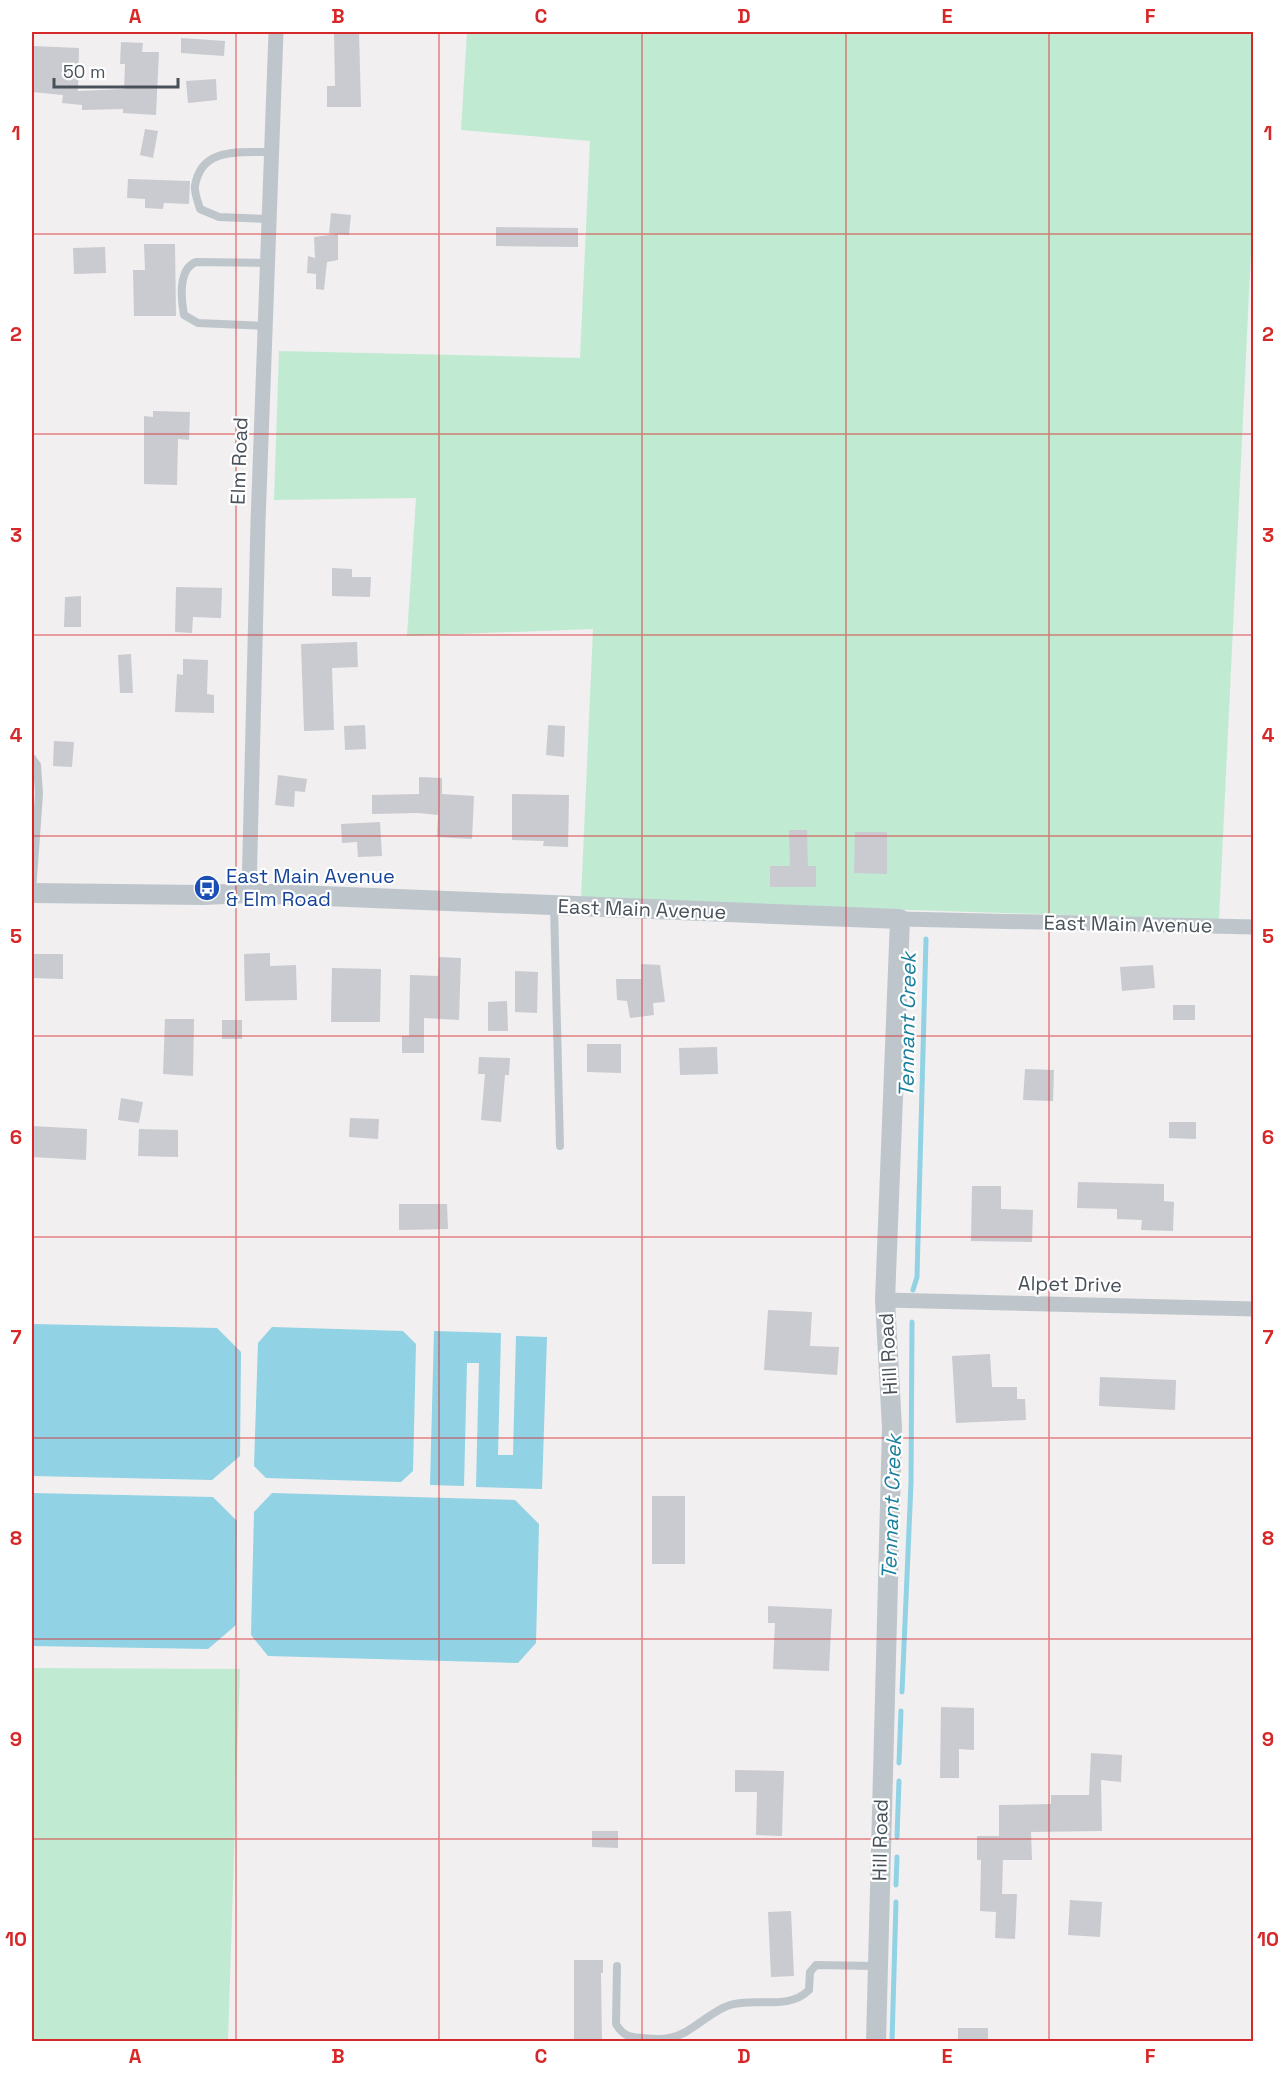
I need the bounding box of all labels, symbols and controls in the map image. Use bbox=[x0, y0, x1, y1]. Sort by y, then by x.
text: A bbox=[129, 3, 142, 29]
text: B bbox=[331, 3, 345, 29]
text: C bbox=[535, 3, 548, 29]
text: D bbox=[737, 3, 751, 29]
text: E bbox=[941, 3, 953, 29]
text: F bbox=[1145, 3, 1156, 29]
scale bar bbox=[54, 51, 178, 89]
text: 50 m bbox=[63, 60, 105, 83]
text: 1 bbox=[11, 120, 21, 146]
text: 1 bbox=[1263, 120, 1273, 146]
text: 2 bbox=[10, 321, 22, 347]
text: 2 bbox=[1262, 321, 1274, 347]
street label: Elm Road bbox=[224, 417, 254, 505]
text: 3 bbox=[10, 522, 22, 548]
text: 3 bbox=[1262, 522, 1274, 548]
text: 4 bbox=[10, 722, 23, 748]
text: 4 bbox=[1262, 722, 1275, 748]
place label: East Main Avenue & Elm Road bbox=[226, 863, 395, 912]
bus stop icon: East Main Avenue & Elm Road bbox=[192, 873, 222, 903]
street label: East Main Avenue bbox=[557, 893, 727, 925]
street label: East Main Avenue bbox=[1043, 910, 1213, 938]
text: 5 bbox=[10, 923, 22, 949]
text: 5 bbox=[1262, 923, 1274, 949]
water label: Tennant Creek bbox=[892, 949, 922, 1098]
text: 6 bbox=[10, 1124, 22, 1150]
text: 6 bbox=[1262, 1124, 1274, 1150]
street label: Alpet Drive bbox=[1018, 1270, 1122, 1298]
street label: Hill Road bbox=[873, 1312, 903, 1396]
text: 7 bbox=[10, 1324, 22, 1350]
text: 7 bbox=[1262, 1324, 1274, 1350]
water label: Tennant Creek bbox=[875, 1431, 907, 1580]
text: 8 bbox=[10, 1525, 22, 1551]
text: 8 bbox=[1262, 1525, 1274, 1551]
text: 9 bbox=[10, 1726, 22, 1752]
text: 9 bbox=[1262, 1726, 1274, 1752]
street label: Hill Road bbox=[866, 1799, 894, 1881]
text: 10 bbox=[5, 1926, 27, 1952]
text: 10 bbox=[1257, 1926, 1279, 1952]
text: A bbox=[129, 2043, 142, 2069]
text: B bbox=[331, 2043, 345, 2069]
text: C bbox=[535, 2043, 548, 2069]
text: D bbox=[737, 2043, 751, 2069]
text: E bbox=[941, 2043, 953, 2069]
text: F bbox=[1145, 2043, 1156, 2069]

